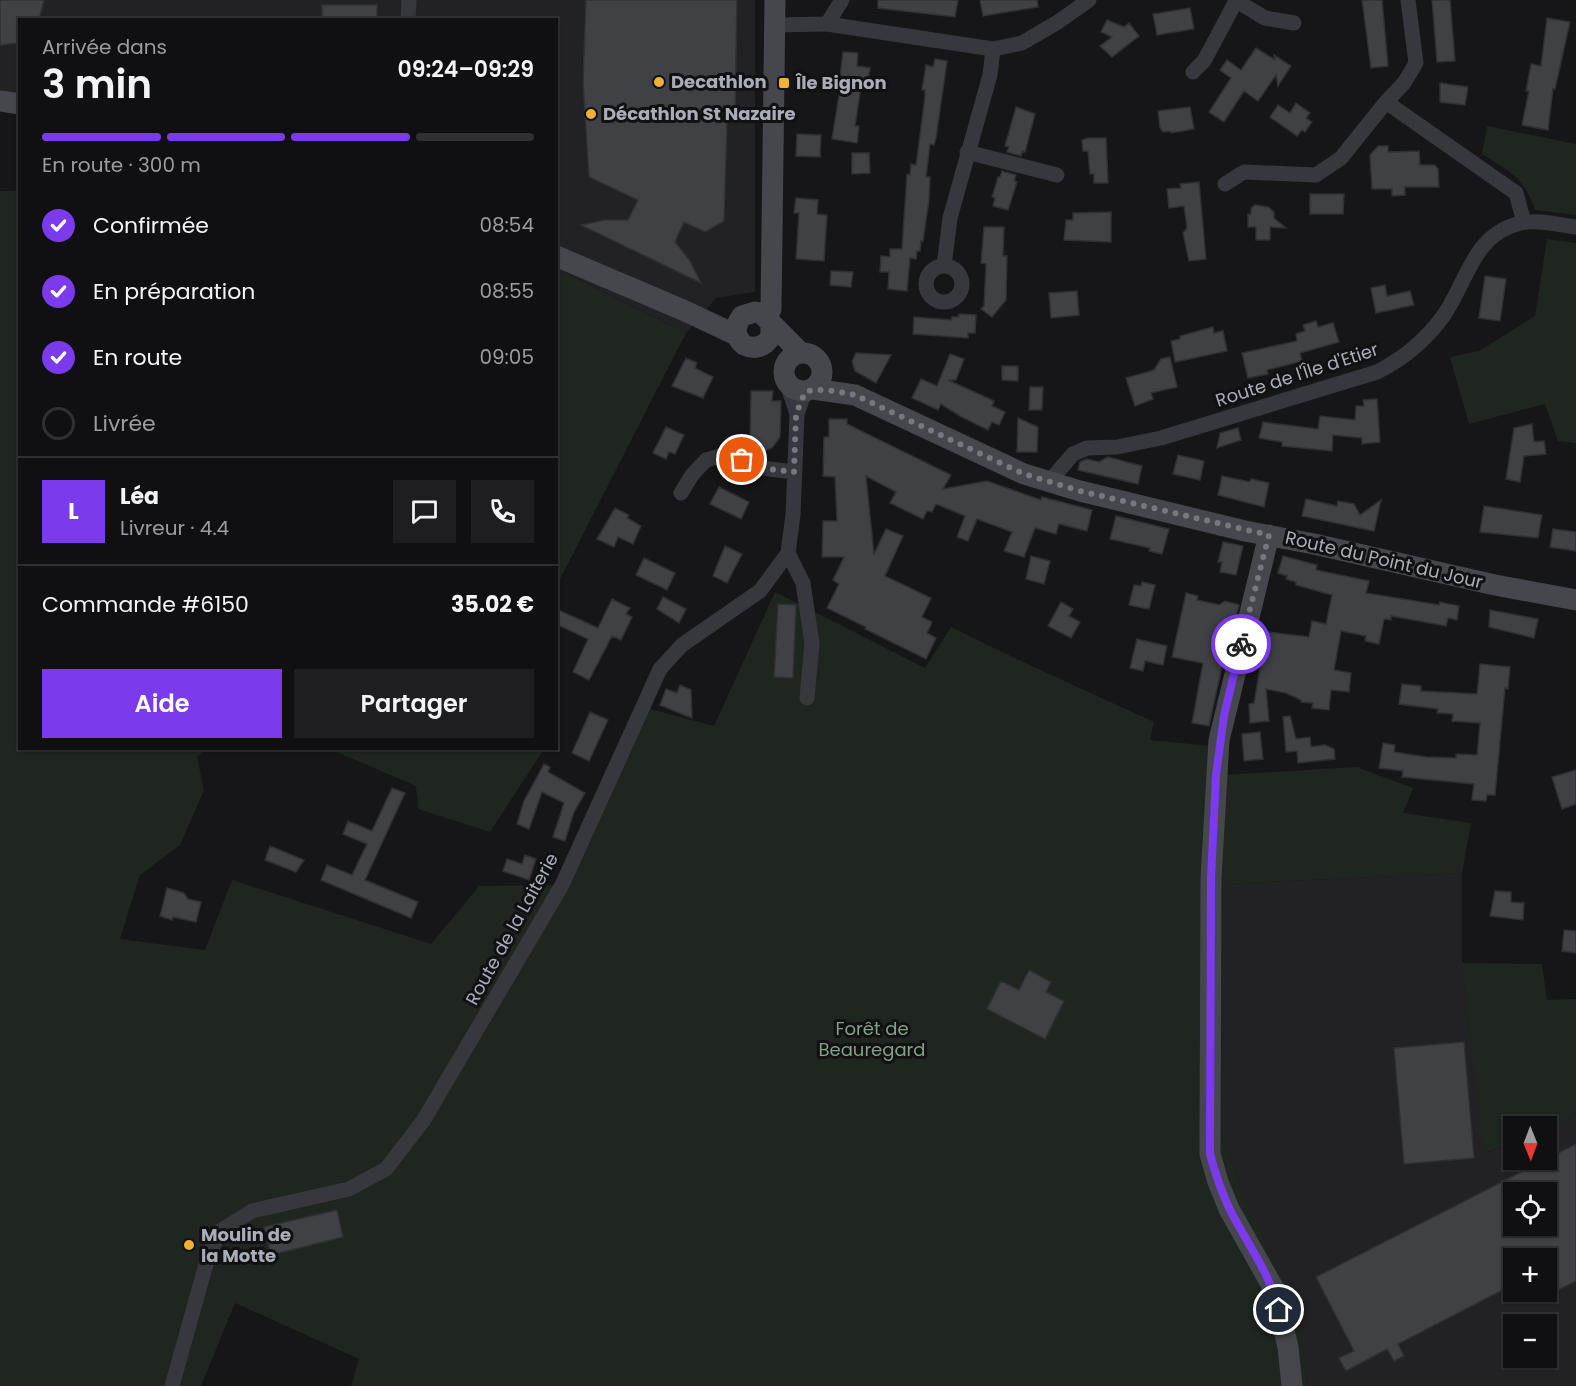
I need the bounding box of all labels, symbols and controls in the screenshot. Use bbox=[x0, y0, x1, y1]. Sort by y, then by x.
text: Arrivée dans bbox=[42, 33, 167, 61]
text: 09:24–09:29 bbox=[397, 54, 534, 85]
text: 3 min bbox=[42, 57, 152, 112]
place label: Decathlon bbox=[671, 69, 767, 94]
place label: Île Bignon bbox=[795, 70, 887, 95]
marker: Decathlon bbox=[652, 75, 666, 89]
marker: Île Bignon bbox=[777, 76, 791, 90]
place label: Décathlon St Nazaire bbox=[603, 101, 796, 126]
marker: Décathlon St Nazaire bbox=[584, 107, 598, 121]
text: En route · 300 m bbox=[42, 151, 201, 179]
icon: check bbox=[42, 209, 75, 242]
text: Confirmée bbox=[93, 210, 209, 241]
text: 08:54 bbox=[479, 211, 534, 239]
icon: check bbox=[42, 275, 75, 308]
text: En préparation bbox=[93, 276, 255, 307]
text: 08:55 bbox=[479, 277, 534, 305]
street label: Route de l'Île d'Etier bbox=[1212, 336, 1382, 413]
icon: check bbox=[42, 341, 75, 374]
text: En route bbox=[93, 342, 182, 373]
text: 09:05 bbox=[479, 343, 534, 371]
text: Livrée bbox=[93, 408, 156, 439]
pin bbox=[716, 434, 767, 485]
icon: bag bbox=[725, 443, 758, 476]
button: chat bbox=[393, 480, 456, 543]
button: phone bbox=[471, 480, 534, 543]
text: Léa bbox=[120, 481, 159, 512]
text: L bbox=[68, 496, 79, 527]
text: Livreur · 4.4 bbox=[120, 514, 229, 542]
street label: Route du Point du Jour bbox=[1283, 525, 1486, 594]
text: Commande #6150 bbox=[42, 589, 249, 620]
text: 35.02 € bbox=[451, 589, 534, 620]
courier bbox=[1211, 614, 1271, 674]
icon: bike bbox=[1225, 628, 1258, 661]
button: Aide bbox=[42, 669, 282, 738]
button: Partager bbox=[294, 669, 534, 738]
street label: Route de la Laiterie bbox=[459, 848, 564, 1009]
park label: Forêt de Beauregard bbox=[819, 1016, 925, 1062]
north arrow bbox=[1503, 1116, 1557, 1170]
map controls bbox=[1503, 1116, 1557, 1368]
button: locate bbox=[1503, 1182, 1557, 1236]
place label: Moulin de la Motte bbox=[201, 1222, 291, 1268]
marker: Moulin de la Motte bbox=[182, 1238, 196, 1252]
button: + bbox=[1503, 1248, 1557, 1302]
pin bbox=[1253, 1284, 1304, 1335]
icon: home bbox=[1262, 1293, 1295, 1326]
button: − bbox=[1503, 1314, 1557, 1368]

